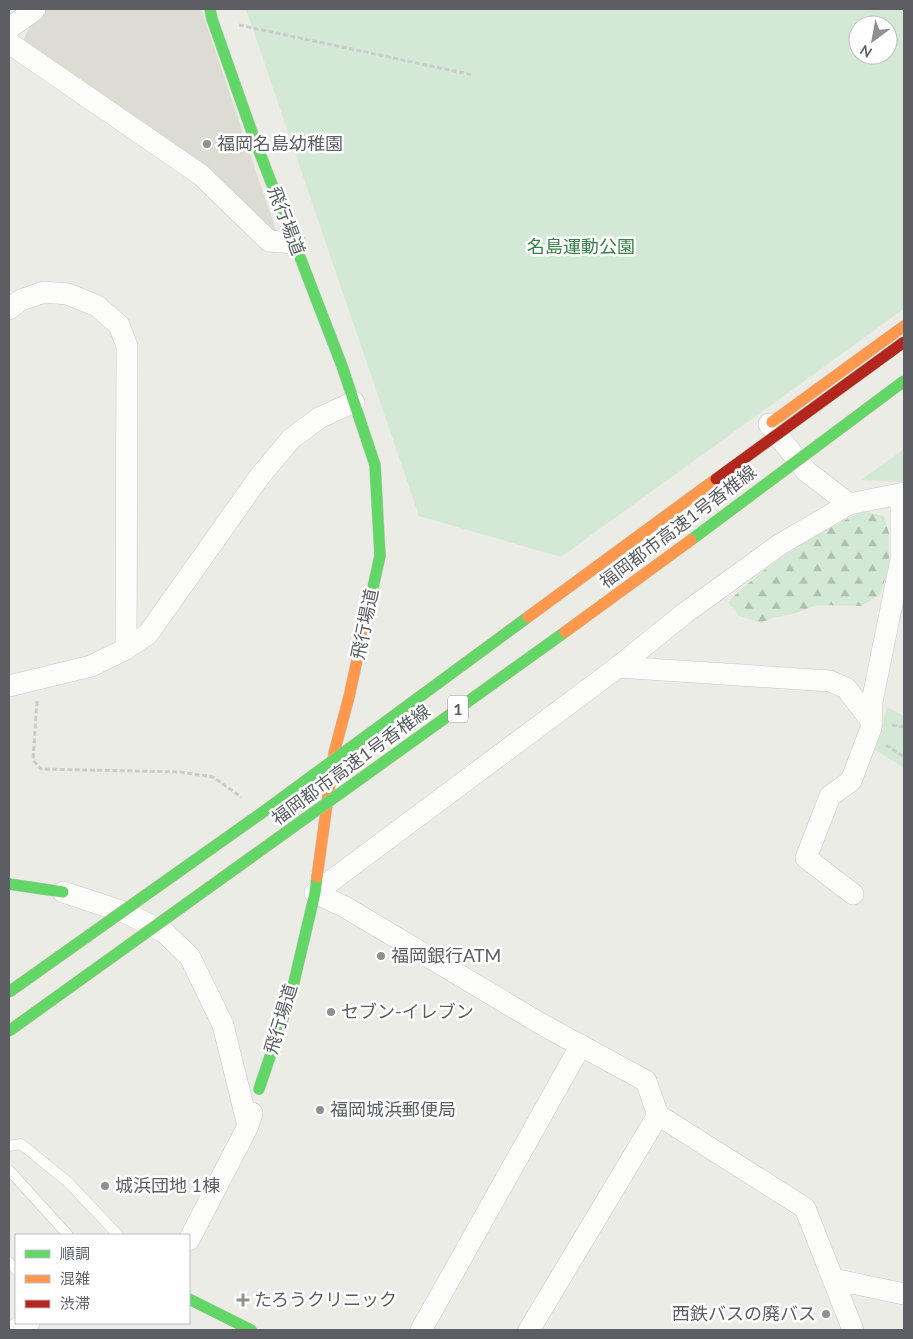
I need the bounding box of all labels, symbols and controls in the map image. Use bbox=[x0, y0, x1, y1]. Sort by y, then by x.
north arrow bbox=[848, 15, 898, 65]
text: N bbox=[857, 41, 875, 62]
place label: 福岡名島幼稚園 bbox=[217, 132, 343, 154]
marker: 福岡名島幼稚園 bbox=[201, 138, 213, 150]
street label: 飛行場道 bbox=[264, 183, 310, 258]
park label: 名島運動公園 bbox=[527, 235, 635, 257]
street label: 福岡都市高速1号香椎線 bbox=[595, 460, 760, 592]
street label: 飛行場道 bbox=[346, 586, 382, 661]
road number: 1 bbox=[448, 696, 468, 722]
street label: 福岡都市高速1号香椎線 bbox=[267, 699, 434, 829]
place label: 福岡銀行ATM bbox=[391, 944, 501, 966]
marker: 福岡銀行ATM bbox=[375, 950, 387, 962]
street label: 飛行場道 bbox=[259, 981, 301, 1056]
place label: セブン-イレブン bbox=[341, 1000, 474, 1022]
marker: セブン-イレブン bbox=[325, 1006, 337, 1018]
place label: 福岡城浜郵便局 bbox=[330, 1098, 456, 1120]
marker: 福岡城浜郵便局 bbox=[314, 1104, 326, 1116]
place label: 城浜団地 1棟 bbox=[115, 1174, 220, 1196]
marker: 城浜団地 1棟 bbox=[99, 1180, 111, 1192]
legend bbox=[15, 1234, 190, 1324]
text: 順調 bbox=[60, 1244, 90, 1262]
text: 混雑 bbox=[60, 1269, 90, 1287]
place label: たろうクリニック bbox=[254, 1288, 397, 1310]
marker: たろうクリニック bbox=[236, 1293, 250, 1307]
text: 渋滞 bbox=[60, 1294, 90, 1312]
place label: 西鉄バスの廃バス bbox=[672, 1302, 816, 1324]
marker: 西鉄バスの廃バス bbox=[820, 1308, 832, 1320]

